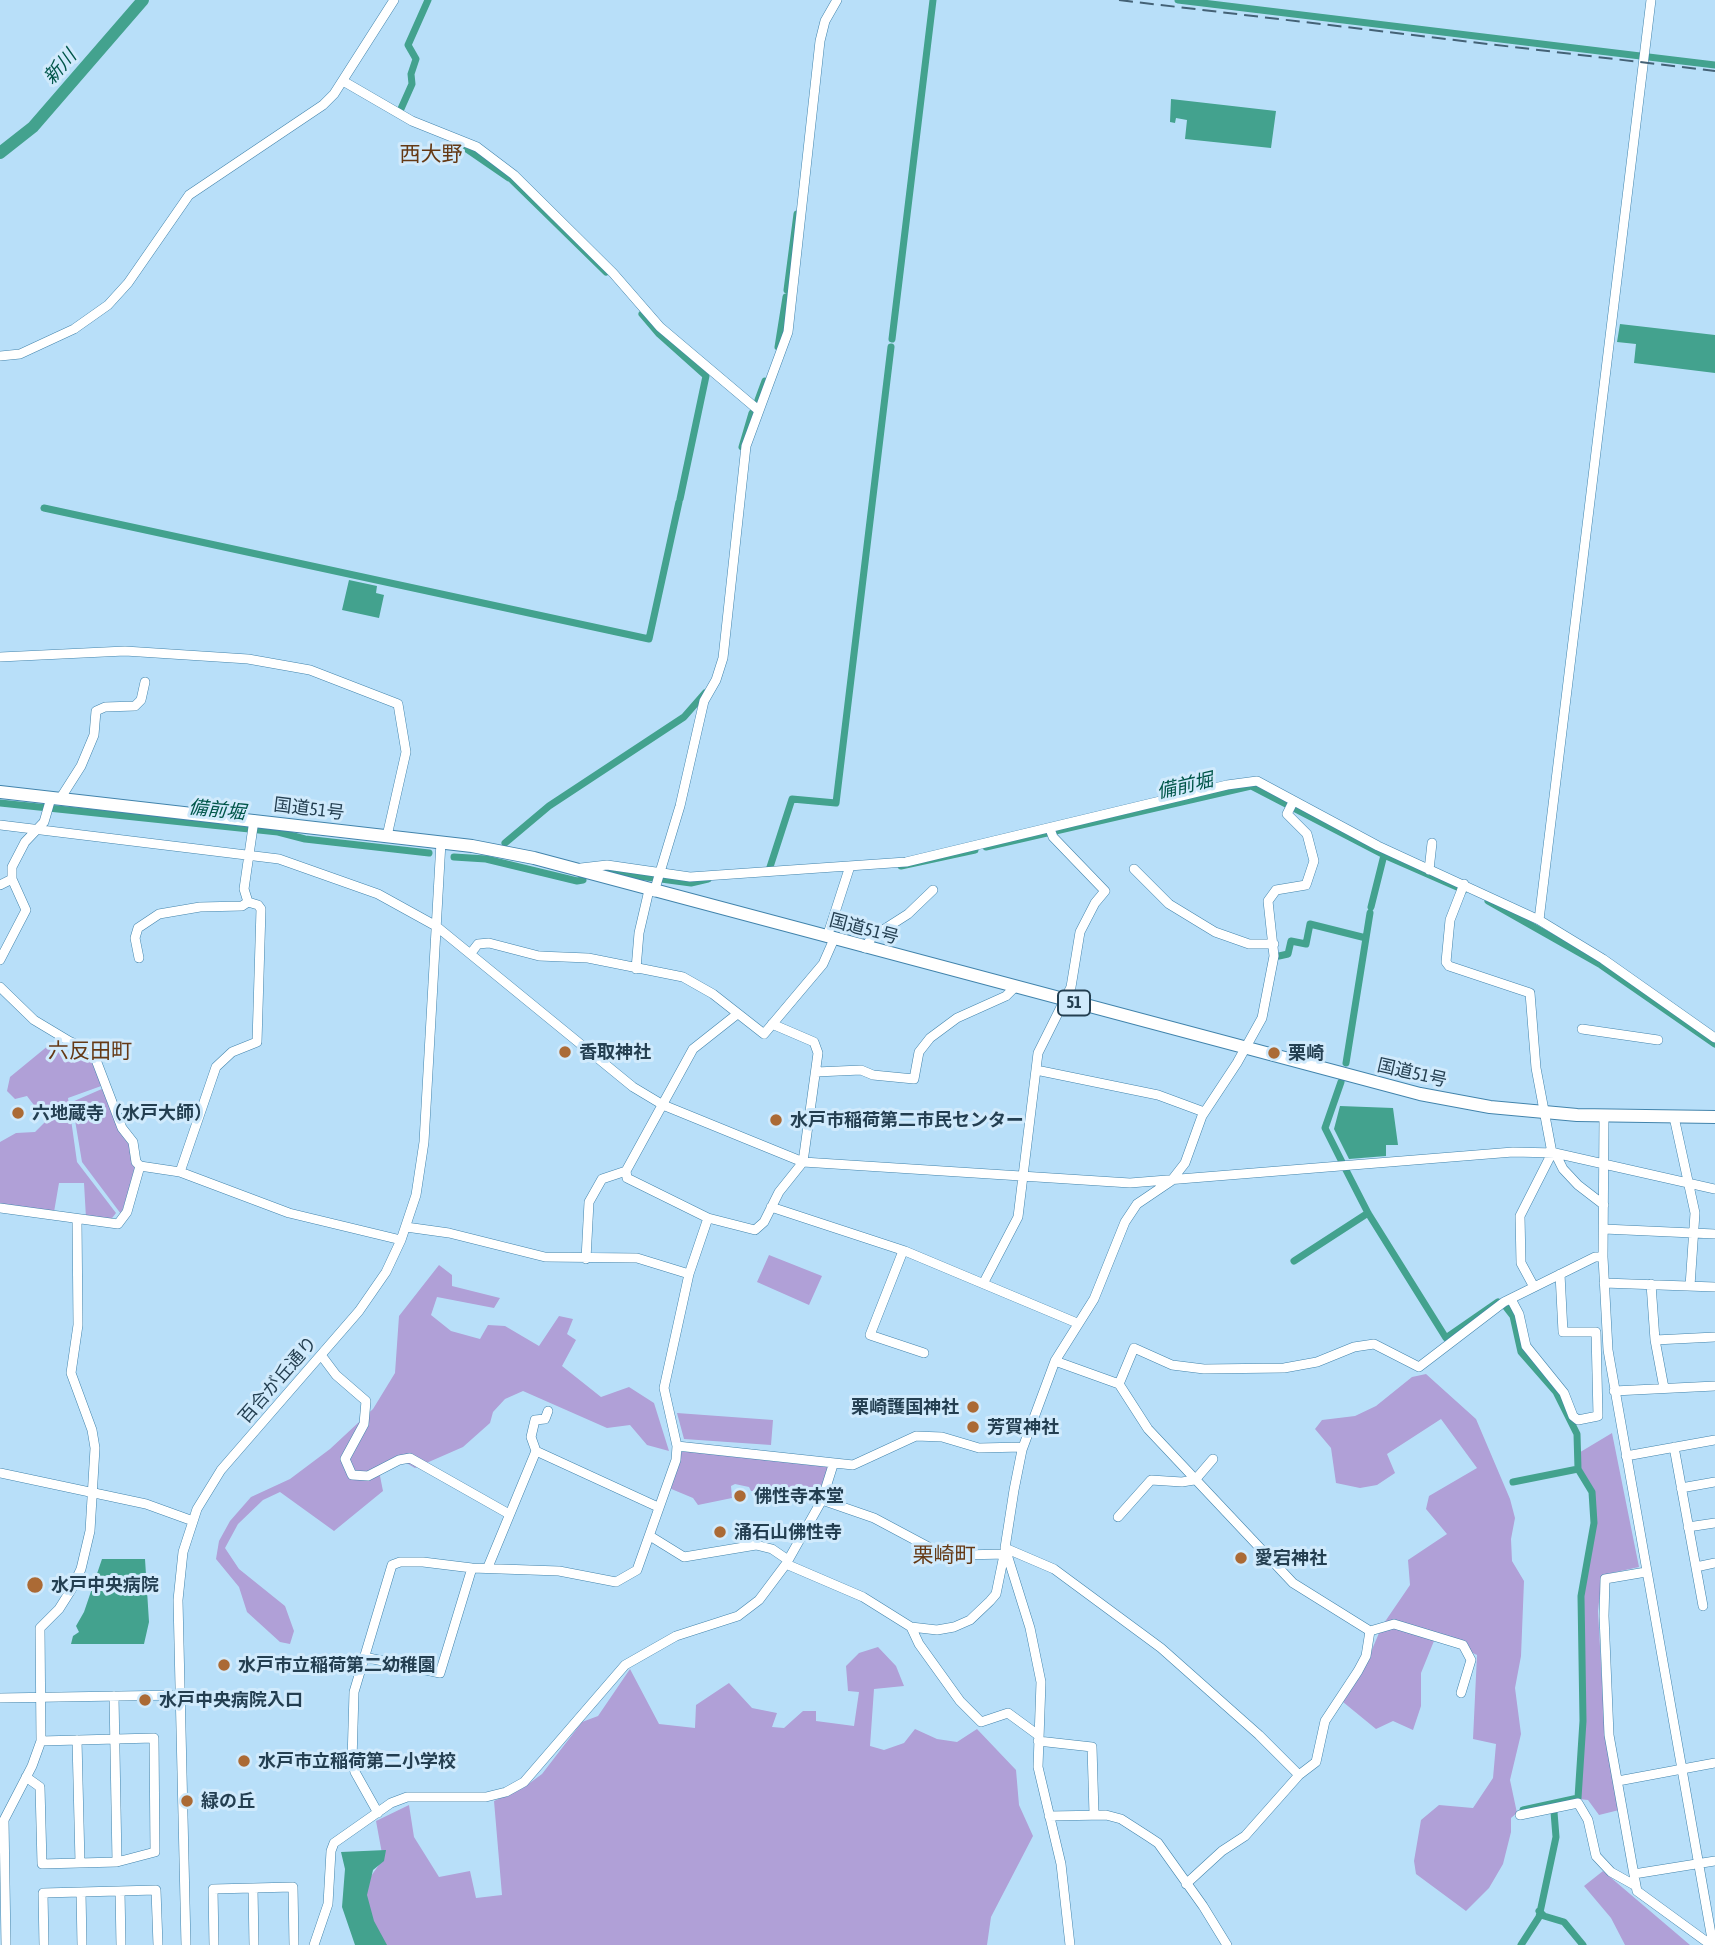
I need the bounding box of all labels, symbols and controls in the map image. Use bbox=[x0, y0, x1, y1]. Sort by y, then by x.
water label: 新川 bbox=[39, 45, 81, 89]
district label: 西大野 bbox=[400, 141, 462, 167]
water label: 備前堀 bbox=[1155, 768, 1215, 804]
street label: 国道51号 bbox=[272, 794, 346, 824]
water label: 備前堀 bbox=[187, 796, 247, 824]
street label: 国道51号 bbox=[827, 909, 901, 949]
road number: 51 bbox=[1058, 990, 1090, 1015]
district label: 六反田町 bbox=[48, 1038, 132, 1064]
place label: 香取神社 bbox=[579, 1041, 651, 1063]
place label: 栗崎 bbox=[1288, 1042, 1324, 1064]
marker: 香取神社 bbox=[557, 1044, 573, 1060]
marker: 栗崎 bbox=[1266, 1045, 1282, 1061]
street label: 国道51号 bbox=[1375, 1055, 1449, 1091]
place label: 六地蔵寺（水戸大師） bbox=[32, 1102, 212, 1124]
marker: 六地蔵寺（水戸大師） bbox=[10, 1105, 26, 1121]
place label: 水戸市稲荷第二市民センター bbox=[790, 1109, 1024, 1131]
marker: 水戸市稲荷第二市民センター bbox=[768, 1112, 784, 1128]
street label: 百合が丘通り bbox=[234, 1332, 322, 1428]
place label: 栗崎護国神社 bbox=[851, 1396, 959, 1418]
marker: 栗崎護国神社 bbox=[965, 1399, 981, 1415]
place label: 芳賀神社 bbox=[987, 1416, 1059, 1438]
marker: 芳賀神社 bbox=[965, 1419, 981, 1435]
place label: 佛性寺本堂 bbox=[754, 1485, 844, 1507]
marker: 佛性寺本堂 bbox=[732, 1488, 748, 1504]
place label: 涌石山佛性寺 bbox=[734, 1521, 842, 1543]
marker: 涌石山佛性寺 bbox=[712, 1524, 728, 1540]
district label: 栗崎町 bbox=[913, 1542, 975, 1568]
place label: 愛宕神社 bbox=[1255, 1547, 1327, 1569]
marker: 愛宕神社 bbox=[1233, 1550, 1249, 1566]
place label: 水戸中央病院 bbox=[51, 1574, 159, 1596]
marker: 水戸中央病院 bbox=[25, 1575, 45, 1595]
place label: 水戸市立稲荷第二幼稚園 bbox=[238, 1654, 436, 1676]
marker: 水戸市立稲荷第二幼稚園 bbox=[216, 1657, 232, 1673]
place label: 水戸中央病院入口 bbox=[159, 1689, 303, 1711]
marker: 水戸中央病院入口 bbox=[137, 1692, 153, 1708]
place label: 水戸市立稲荷第二小学校 bbox=[258, 1750, 456, 1772]
marker: 水戸市立稲荷第二小学校 bbox=[236, 1753, 252, 1769]
place label: 緑の丘 bbox=[201, 1790, 255, 1812]
marker: 緑の丘 bbox=[179, 1793, 195, 1809]

